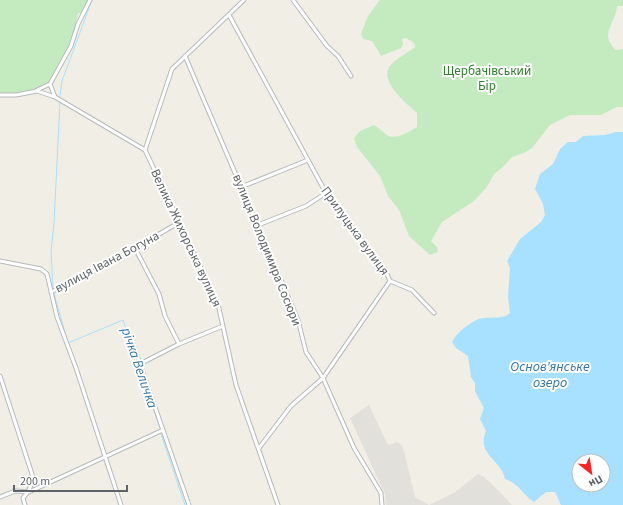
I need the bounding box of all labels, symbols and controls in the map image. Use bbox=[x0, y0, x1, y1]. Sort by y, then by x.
park label: Щербачівський Бір bbox=[443, 62, 531, 95]
street label: Велика Жихорська вулиця bbox=[146, 166, 226, 310]
street label: вулиця Володимира Сосюри bbox=[228, 171, 306, 329]
street label: Прилуцька вулиця bbox=[317, 183, 393, 279]
street label: вулиця Івана Богуна bbox=[52, 227, 162, 297]
water label: річка Величка bbox=[115, 324, 162, 412]
water label: Основ'янське озеро bbox=[510, 357, 590, 393]
north arrow bbox=[571, 453, 611, 493]
scale bar bbox=[14, 467, 127, 493]
text: Пн bbox=[586, 471, 605, 491]
text: 200 m bbox=[20, 473, 50, 490]

